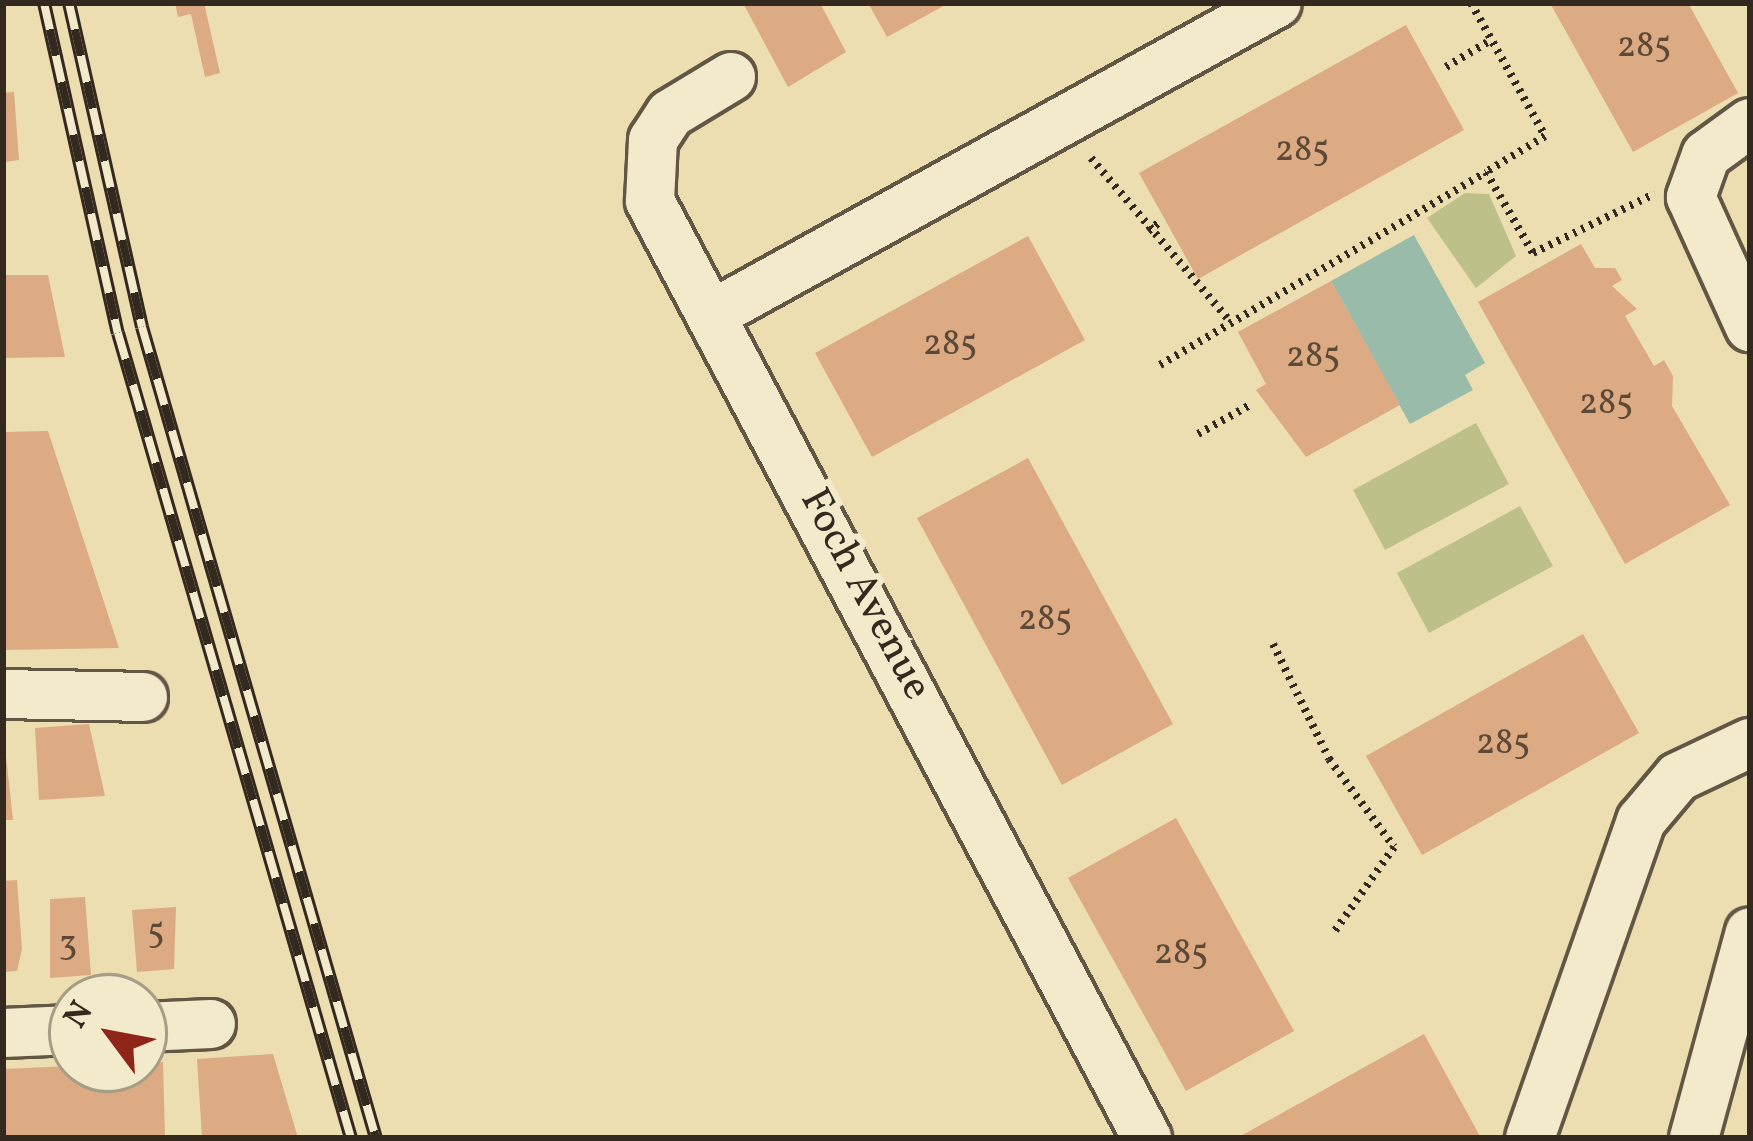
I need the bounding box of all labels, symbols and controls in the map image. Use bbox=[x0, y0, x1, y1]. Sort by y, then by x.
house number: 285 bbox=[1617, 26, 1671, 70]
house number: 285 bbox=[1275, 130, 1329, 174]
house number: 285 bbox=[923, 324, 977, 368]
house number: 285 bbox=[1286, 336, 1340, 380]
house number: 285 bbox=[1579, 383, 1633, 427]
street label: Foch Avenue bbox=[787, 481, 941, 709]
house number: 285 bbox=[1018, 599, 1072, 643]
house number: 285 bbox=[1476, 723, 1530, 767]
house number: 5 bbox=[147, 912, 165, 956]
house number: 3 bbox=[59, 924, 77, 968]
house number: 285 bbox=[1154, 933, 1208, 977]
north arrow bbox=[48, 973, 168, 1093]
text: N bbox=[54, 993, 106, 1038]

